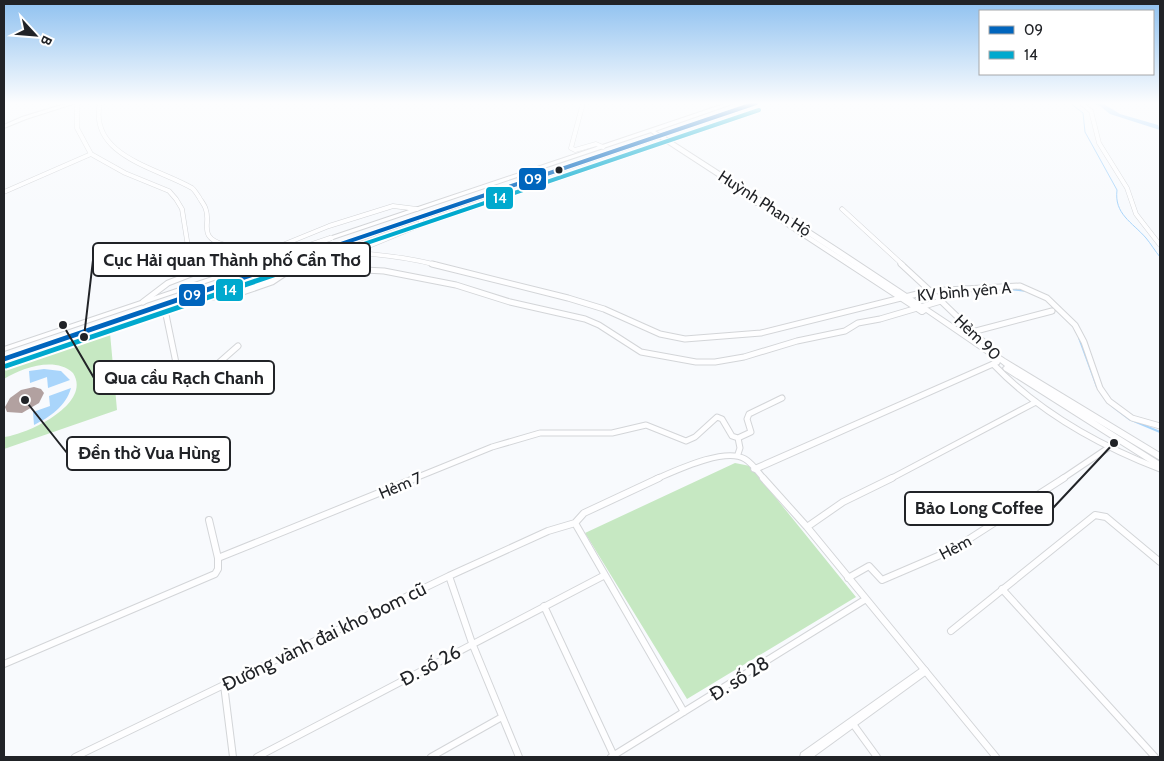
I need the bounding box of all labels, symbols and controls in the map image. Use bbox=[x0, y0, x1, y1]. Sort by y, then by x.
north arrow bbox=[10, 10, 60, 60]
legend bbox=[979, 10, 1154, 75]
text: 09 bbox=[1024, 21, 1043, 39]
text: B bbox=[37, 33, 57, 49]
text: 14 bbox=[1024, 46, 1038, 64]
unlabelled marker bbox=[554, 165, 564, 175]
street label: Huỳnh Phan Hộ bbox=[715, 166, 815, 241]
line badge: 09 bbox=[518, 167, 547, 191]
text: 09 bbox=[524, 170, 542, 188]
line badge: 14 bbox=[485, 186, 514, 210]
text: 14 bbox=[493, 189, 507, 207]
callout: Cục Hải quan Thành phố Cần Thơ bbox=[93, 243, 370, 276]
text: Cục Hải quan Thành phố Cần Thơ bbox=[103, 249, 361, 271]
line badge: 14 bbox=[215, 278, 244, 302]
street label: KV bình yên A bbox=[916, 278, 1012, 305]
text: 14 bbox=[223, 281, 237, 299]
line badge: 09 bbox=[178, 283, 206, 307]
text: 09 bbox=[183, 286, 201, 304]
street label: Hẻm 90 bbox=[950, 311, 1005, 364]
callout: Qua cầu Rạch Chanh bbox=[94, 361, 274, 394]
text: Qua cầu Rạch Chanh bbox=[104, 367, 264, 389]
callout: Đền thờ Vua Hùng bbox=[67, 437, 230, 470]
text: Đền thờ Vua Hùng bbox=[78, 442, 220, 464]
street label: Hẻm 7 bbox=[376, 468, 425, 503]
callout: Bảo Long Coffee bbox=[905, 492, 1053, 525]
text: Bảo Long Coffee bbox=[915, 497, 1043, 519]
street label: Hẻm bbox=[936, 531, 974, 564]
street label: Đường vành đai kho bom cũ bbox=[218, 577, 430, 696]
street label: Đ. số 26 bbox=[396, 640, 465, 691]
street label: Đ. số 28 bbox=[705, 651, 773, 706]

